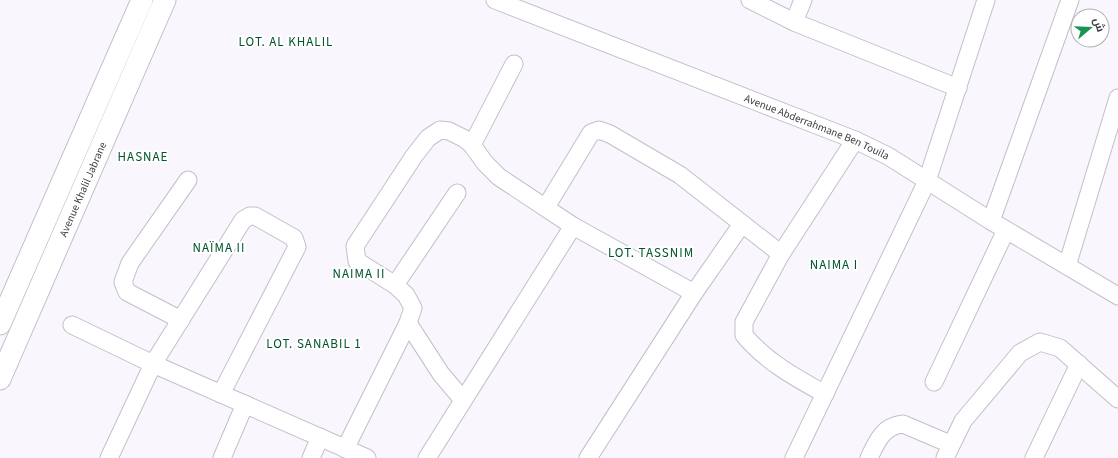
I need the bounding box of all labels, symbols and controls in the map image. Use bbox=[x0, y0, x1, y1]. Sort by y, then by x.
north arrow bbox=[1070, 8, 1110, 48]
text: ش bbox=[1090, 16, 1108, 34]
district label: LOT. AL KHALIL bbox=[239, 33, 333, 51]
street label: Avenue Abderrahmane Ben Touila bbox=[742, 90, 892, 163]
street label: Avenue Khalil Jabrane bbox=[55, 139, 110, 239]
district label: HASNAE bbox=[118, 148, 168, 166]
district label: NAÏMA II bbox=[193, 239, 245, 257]
district label: LOT. TASSNIM bbox=[608, 244, 694, 262]
district label: NAIMA I bbox=[810, 256, 858, 274]
district label: NAIMA II bbox=[333, 265, 385, 283]
district label: LOT. SANABIL 1 bbox=[266, 335, 362, 353]

